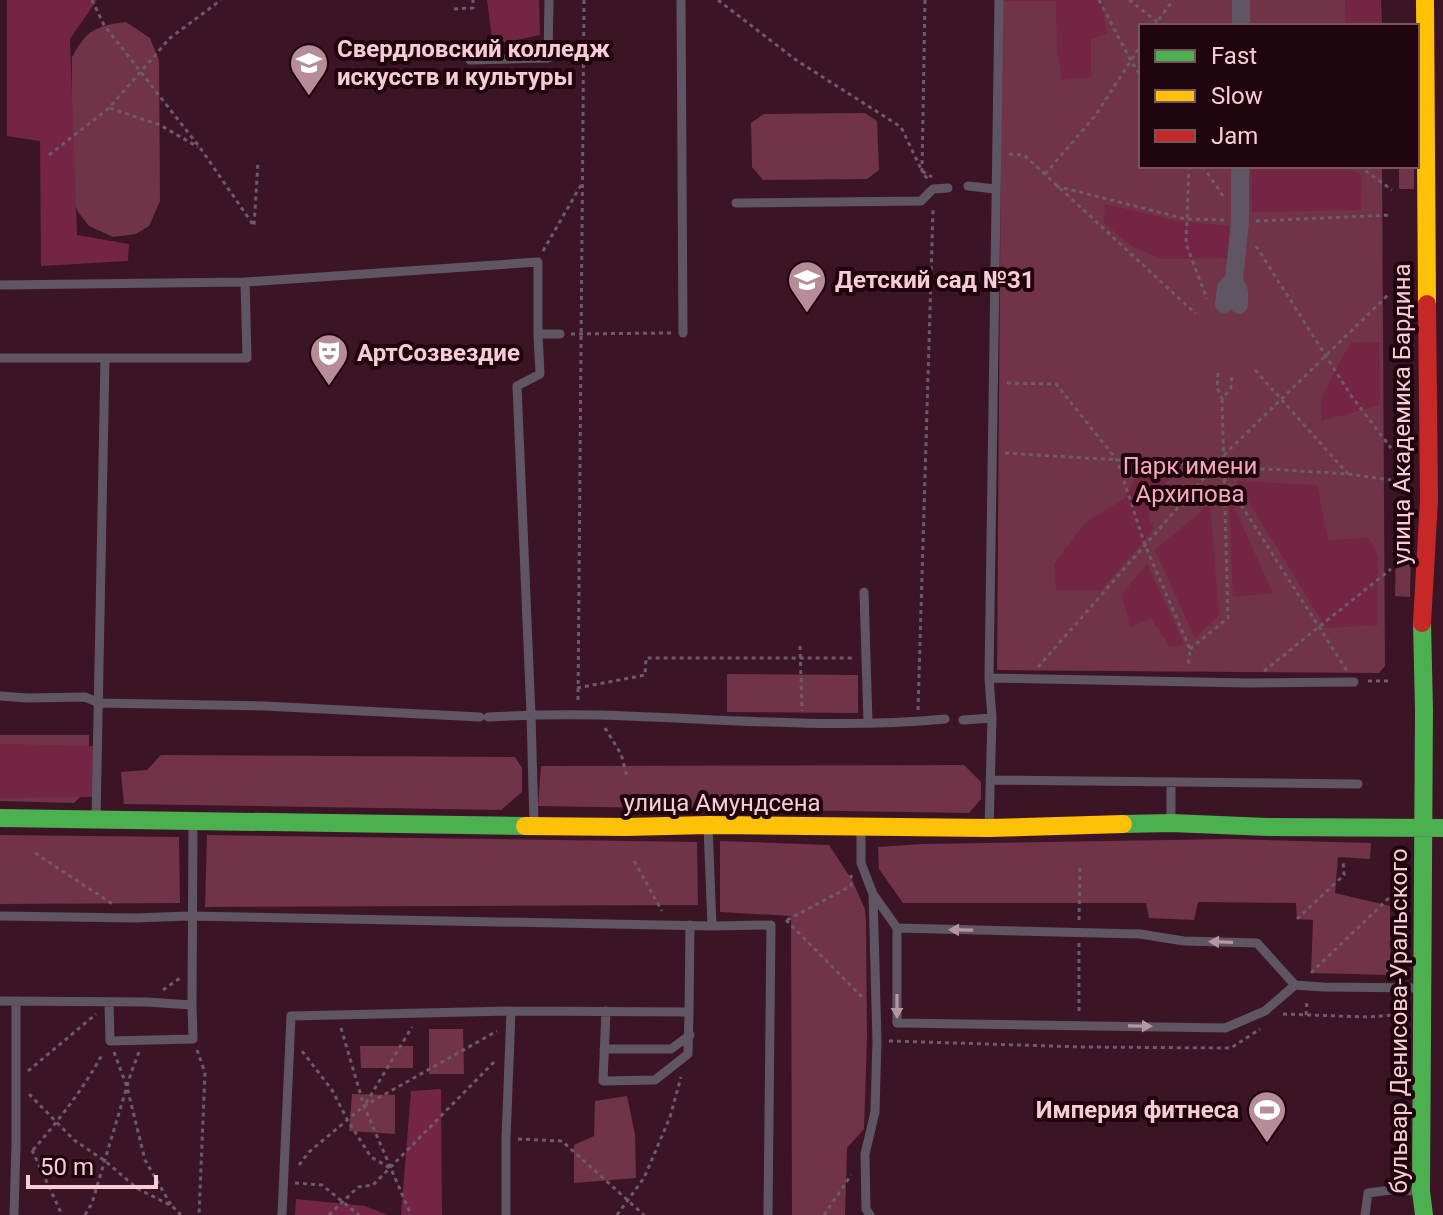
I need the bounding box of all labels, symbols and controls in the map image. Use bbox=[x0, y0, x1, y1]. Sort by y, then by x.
legend bbox=[1139, 24, 1419, 168]
place label: Свердловский колледж искусств и культуры bbox=[337, 35, 610, 91]
school or university icon: Свердловский колледж искусств и культуры bbox=[288, 42, 330, 97]
text: Fast bbox=[1211, 42, 1257, 70]
text: Slow bbox=[1211, 82, 1263, 110]
text: Jam bbox=[1211, 122, 1258, 150]
school or university icon: Детский сад №31 bbox=[786, 259, 828, 314]
street label: улица Академика Бардина bbox=[1388, 263, 1416, 565]
place label: Детский сад №31 bbox=[835, 266, 1035, 294]
theatre icon: АртСозвездие bbox=[308, 332, 350, 387]
place label: АртСозвездие bbox=[357, 339, 520, 367]
park label: Парк имени Архипова bbox=[1123, 452, 1257, 508]
street label: улица Амундсена bbox=[623, 789, 821, 817]
street label: бульвар Денисова-Уральского bbox=[1385, 848, 1413, 1194]
one-way arrow bbox=[948, 923, 973, 936]
one-way arrow bbox=[1208, 936, 1233, 949]
one-way arrow bbox=[891, 994, 903, 1019]
one-way arrow bbox=[1128, 1020, 1153, 1033]
sports icon: Империя фитнеса bbox=[1246, 1089, 1288, 1144]
place label: Империя фитнеса bbox=[1036, 1096, 1239, 1124]
scale bar bbox=[28, 1139, 156, 1189]
text: 50 m bbox=[40, 1153, 94, 1181]

